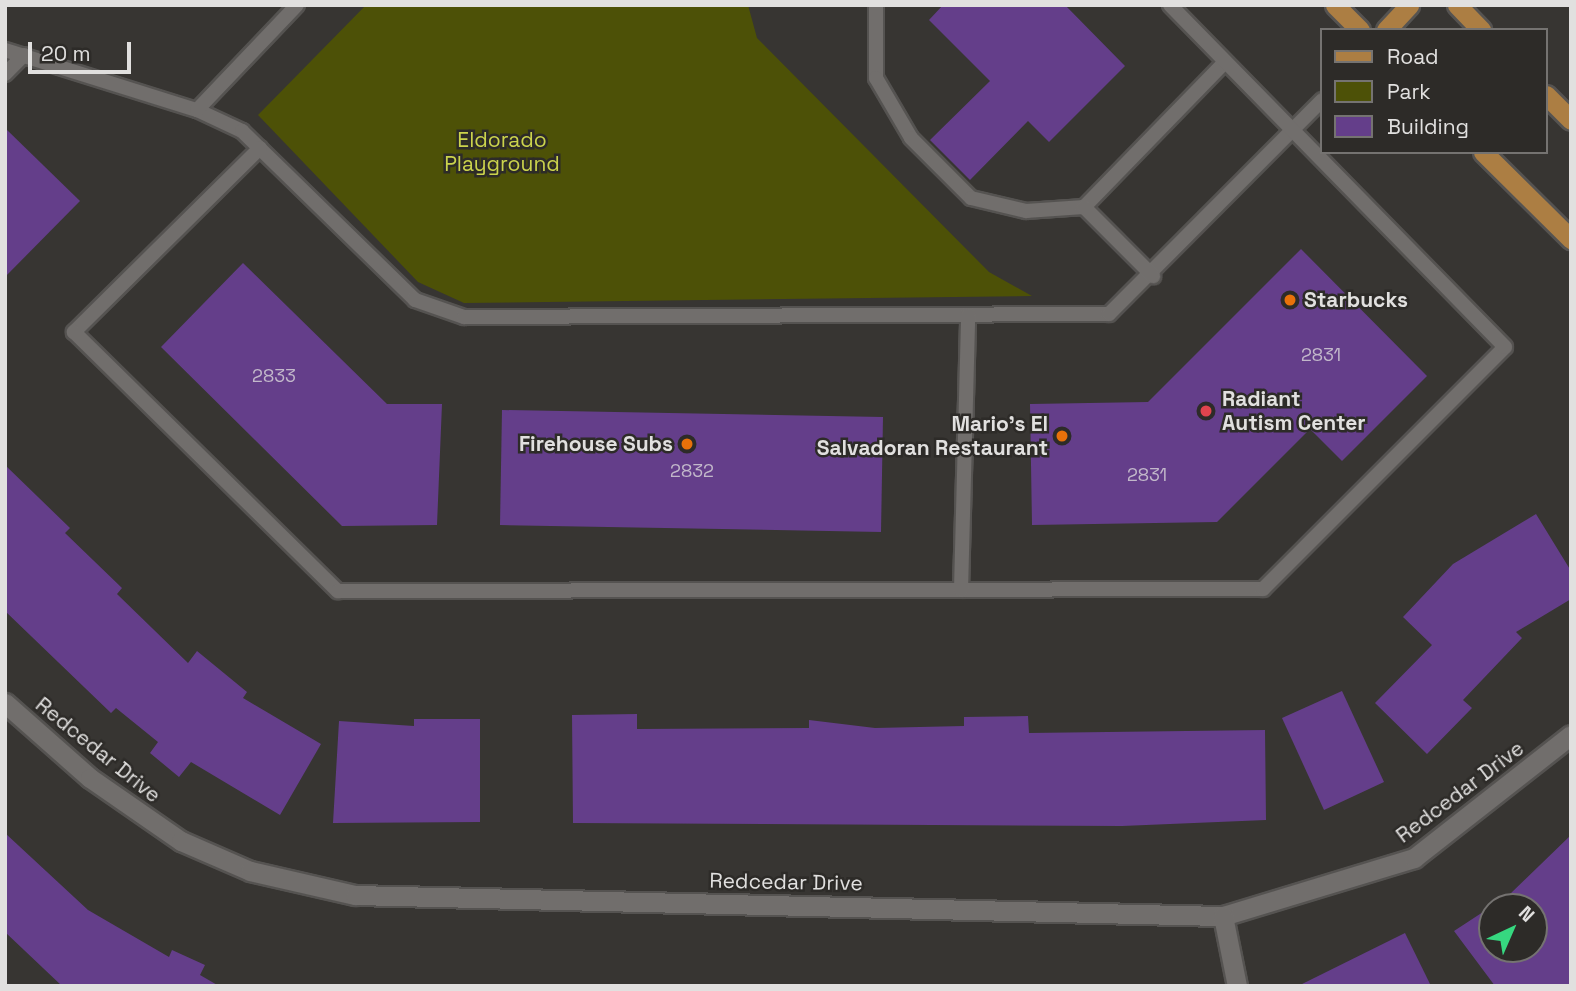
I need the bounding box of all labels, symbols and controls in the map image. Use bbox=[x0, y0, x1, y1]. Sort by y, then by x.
scale bar bbox=[32, 28, 135, 72]
legend bbox=[1320, 28, 1548, 154]
text: 20 m bbox=[41, 40, 91, 67]
text: Road bbox=[1387, 43, 1439, 70]
text: Park bbox=[1387, 78, 1431, 105]
text: Building bbox=[1387, 113, 1469, 140]
park label: Eldorado Playground bbox=[444, 127, 560, 177]
place label: Starbucks bbox=[1304, 287, 1408, 313]
marker: Starbucks bbox=[1282, 292, 1298, 308]
house number: 2831 bbox=[1301, 344, 1341, 366]
house number: 2833 bbox=[252, 365, 296, 387]
place label: Radiant Autism Center bbox=[1222, 386, 1366, 436]
marker: Radiant Autism Center bbox=[1196, 401, 1216, 421]
place label: Mario’s El Salvadoran Restaurant bbox=[817, 411, 1048, 461]
marker: Mario’s El Salvadoran Restaurant bbox=[1054, 428, 1070, 444]
place label: Firehouse Subs bbox=[519, 431, 673, 457]
marker: Firehouse Subs bbox=[679, 436, 695, 452]
house number: 2832 bbox=[670, 460, 714, 482]
house number: 2831 bbox=[1127, 464, 1167, 486]
street label: Redcedar Drive bbox=[30, 692, 166, 808]
street label: Redcedar Drive bbox=[1391, 736, 1529, 848]
street label: Redcedar Drive bbox=[709, 868, 863, 896]
north arrow bbox=[1478, 893, 1548, 963]
text: N bbox=[1513, 901, 1540, 927]

